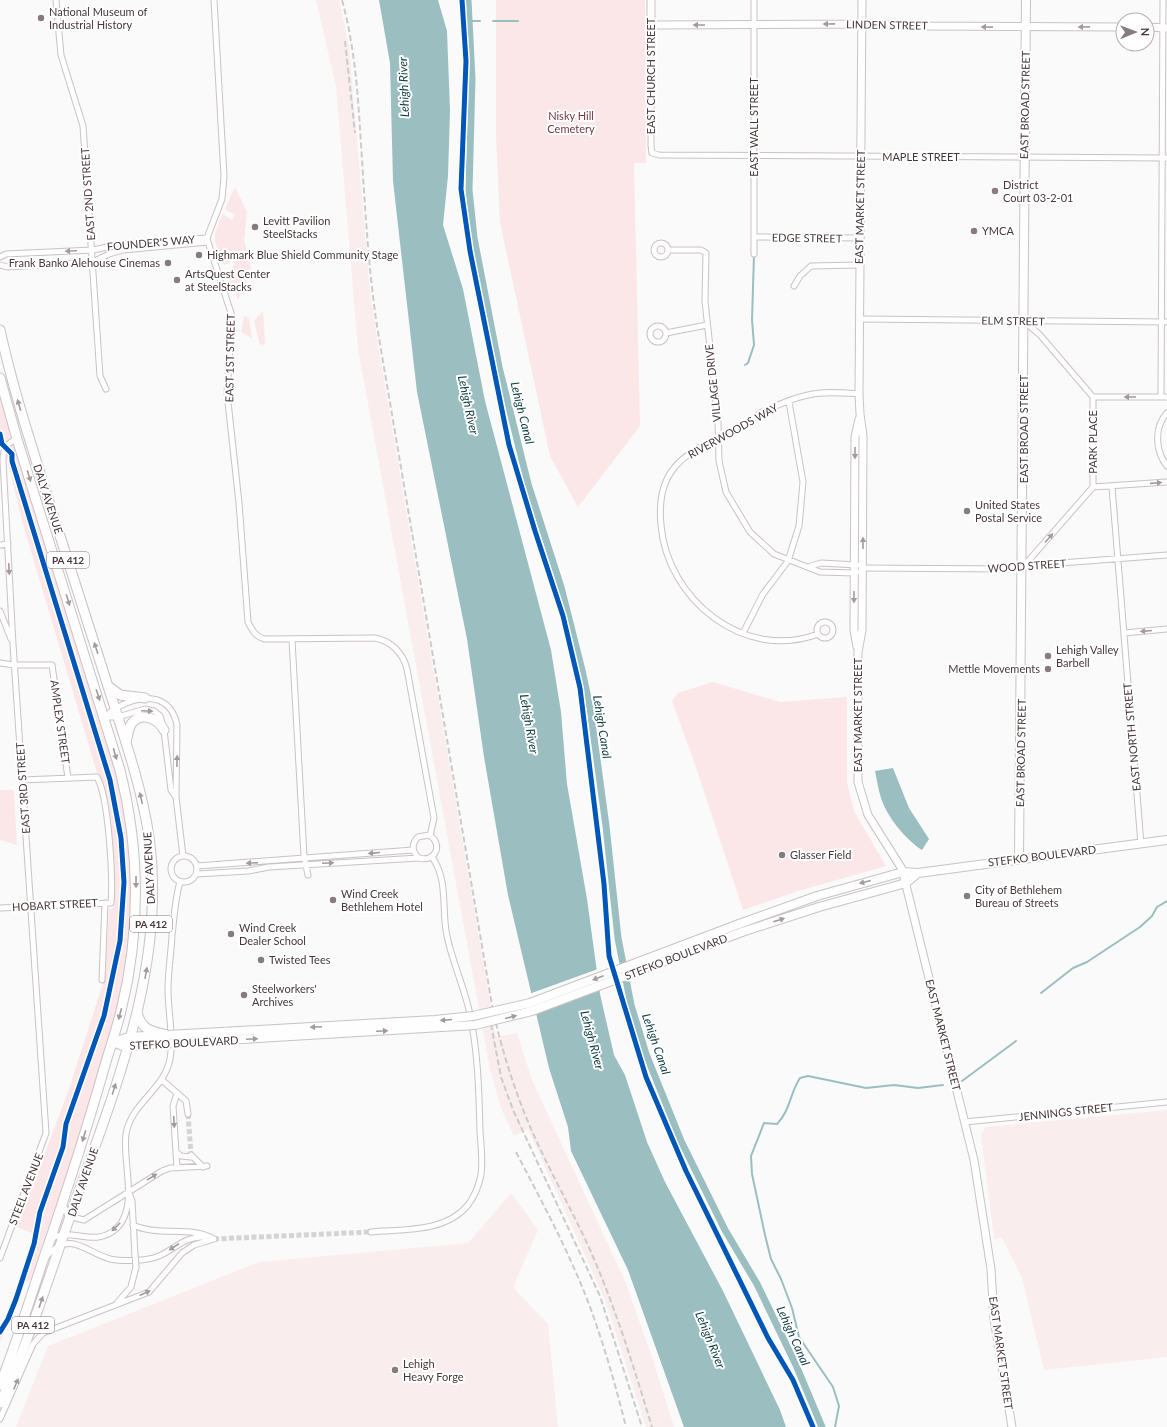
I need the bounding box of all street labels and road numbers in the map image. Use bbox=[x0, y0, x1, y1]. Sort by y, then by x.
street label: EAST CHURCH STREET bbox=[644, 17, 657, 134]
street label: LINDEN STREET bbox=[846, 17, 928, 32]
street label: EAST BROAD STREET bbox=[1017, 50, 1032, 159]
street label: EAST WALL STREET bbox=[747, 77, 760, 177]
street label: EAST 2ND STREET bbox=[78, 147, 97, 241]
street label: EAST MARKET STREET bbox=[852, 149, 867, 264]
street label: MAPLE STREET bbox=[882, 150, 960, 163]
street label: EDGE STREET bbox=[772, 230, 843, 245]
street label: FOUNDER'S WAY bbox=[106, 232, 196, 253]
street label: EAST 1ST STREET bbox=[222, 313, 237, 402]
street label: ELM STREET bbox=[981, 313, 1045, 328]
street label: VILLAGE DRIVE bbox=[702, 343, 723, 423]
street label: EAST BROAD STREET bbox=[1017, 374, 1030, 483]
street label: RIVERWOODS WAY bbox=[685, 400, 780, 461]
street label: PARK PLACE bbox=[1086, 410, 1099, 474]
street label: DALY AVENUE bbox=[31, 462, 66, 535]
road number: PA 412 bbox=[47, 552, 89, 568]
street label: WOOD STREET bbox=[987, 556, 1067, 575]
street label: EAST MARKET STREET bbox=[851, 657, 864, 772]
street label: AMPLEX STREET bbox=[48, 679, 73, 765]
street label: EAST NORTH STREET bbox=[1120, 682, 1143, 792]
street label: EAST BROAD STREET bbox=[1013, 698, 1028, 807]
street label: EAST 3RD STREET bbox=[13, 741, 32, 834]
street label: DALY AVENUE bbox=[140, 831, 157, 905]
street label: STEFKO BOULEVARD bbox=[987, 842, 1097, 869]
street label: HOBART STREET bbox=[12, 896, 99, 913]
road number: PA 412 bbox=[130, 916, 172, 932]
street label: STEFKO BOULEVARD bbox=[623, 931, 729, 982]
street label: EAST MARKET STREET bbox=[923, 978, 964, 1092]
street label: STEFKO BOULEVARD bbox=[129, 1033, 239, 1052]
street label: JENNINGS STREET bbox=[1018, 1100, 1114, 1123]
street label: DALY AVENUE bbox=[65, 1145, 100, 1218]
street label: STEEL AVENUE bbox=[6, 1151, 45, 1227]
street label: EAST MARKET STREET bbox=[987, 1295, 1016, 1411]
road number: PA 412 bbox=[12, 1317, 54, 1333]

